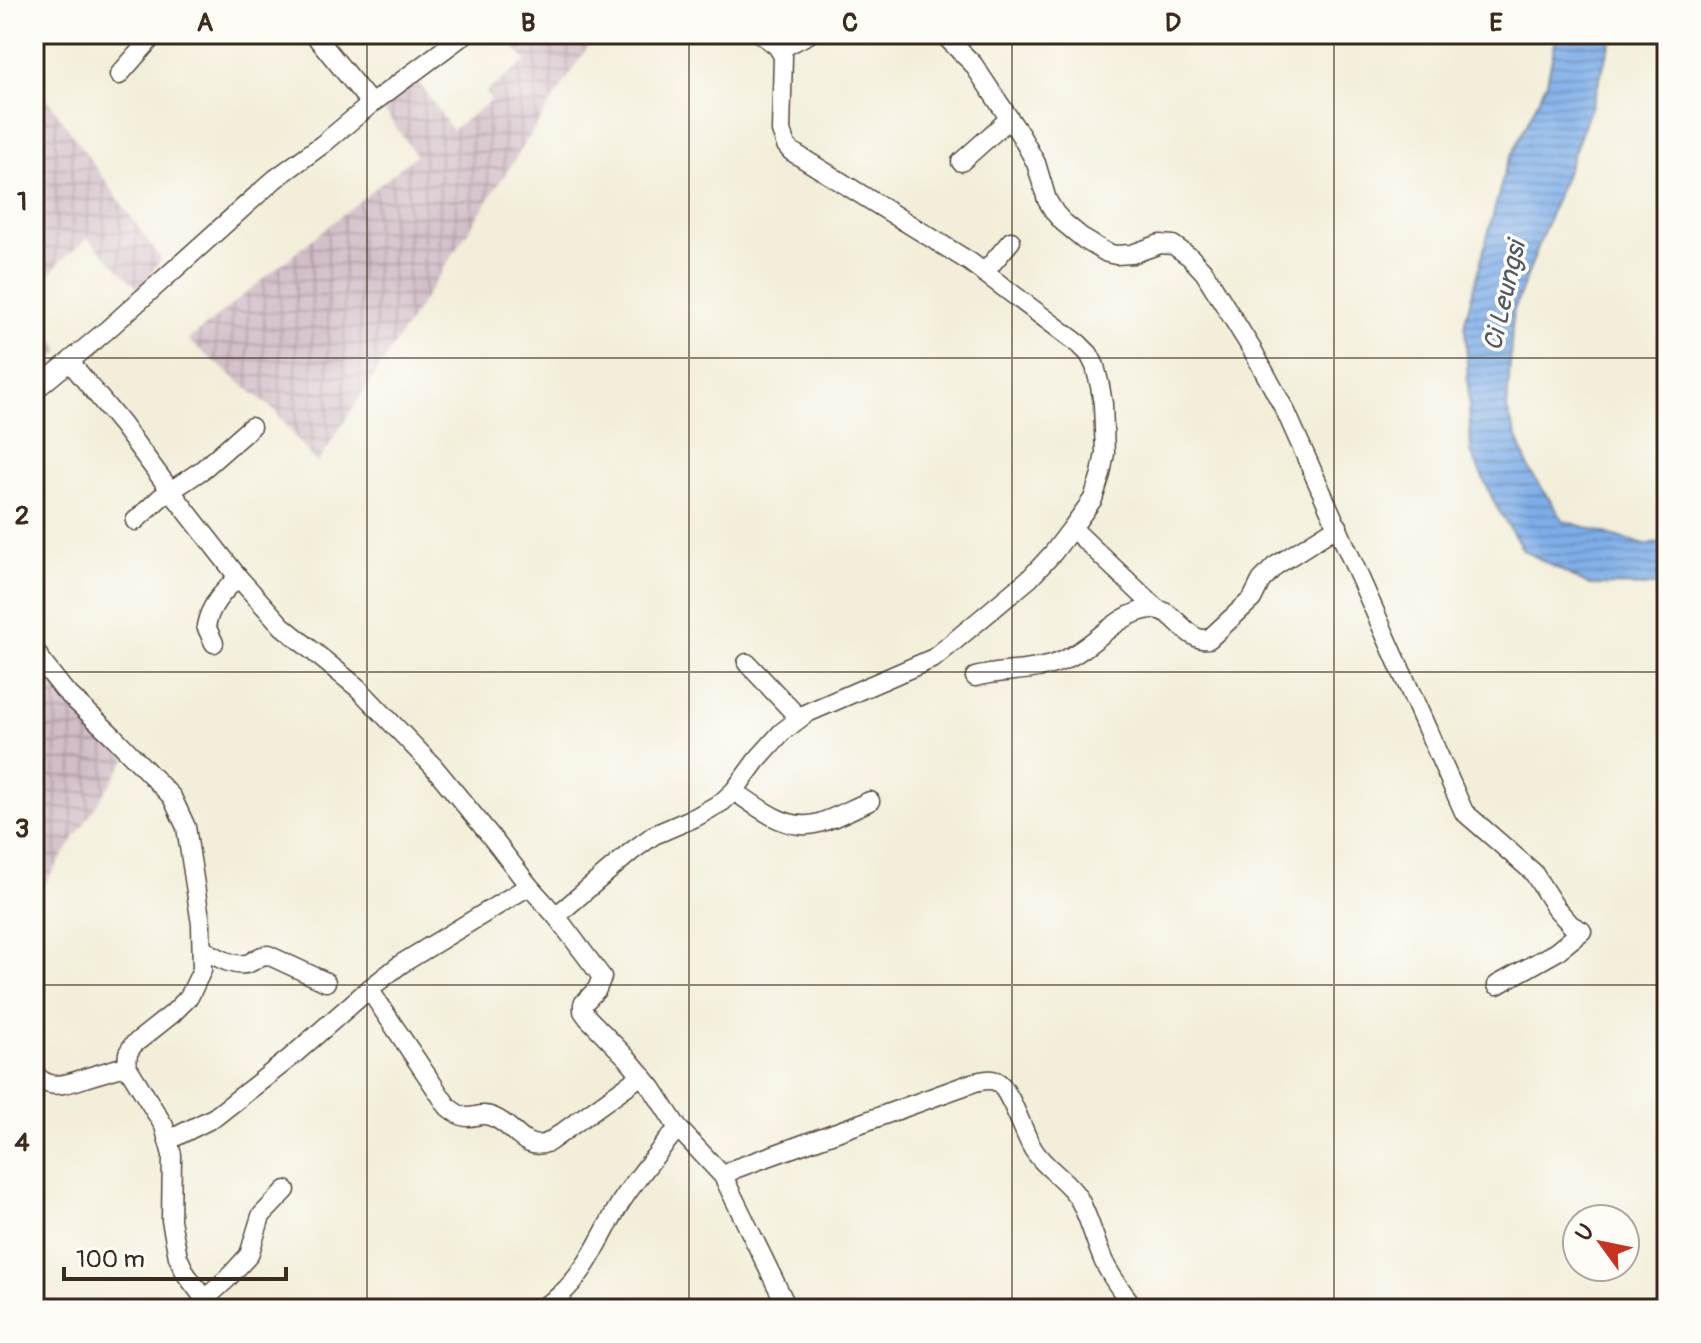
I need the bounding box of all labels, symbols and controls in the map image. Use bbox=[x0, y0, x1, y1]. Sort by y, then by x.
text: A bbox=[197, 7, 214, 39]
text: B bbox=[521, 7, 535, 39]
text: C bbox=[842, 7, 858, 39]
text: D bbox=[1165, 7, 1181, 39]
text: E bbox=[1489, 7, 1503, 39]
text: 1 bbox=[17, 186, 27, 218]
water label: Ci Leungsi bbox=[1477, 234, 1534, 354]
text: 2 bbox=[15, 500, 29, 532]
text: 3 bbox=[15, 813, 29, 845]
text: 4 bbox=[14, 1127, 30, 1159]
north arrow bbox=[1561, 1203, 1641, 1283]
text: U bbox=[1569, 1219, 1601, 1246]
scale bar bbox=[64, 1231, 286, 1281]
text: 100 m bbox=[76, 1245, 145, 1274]

